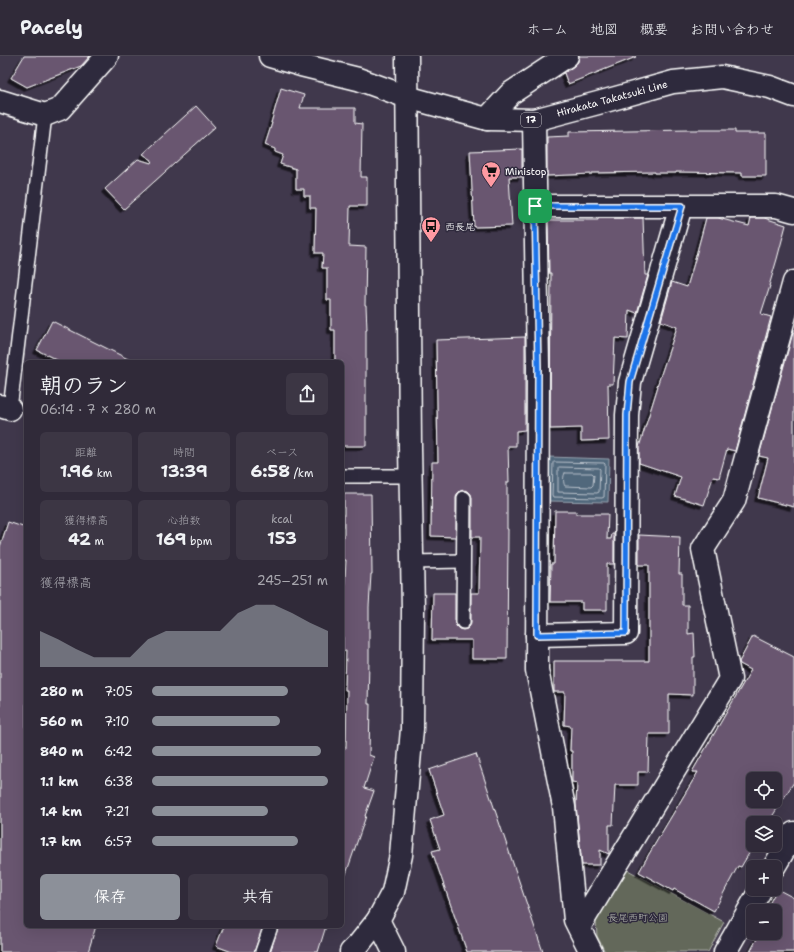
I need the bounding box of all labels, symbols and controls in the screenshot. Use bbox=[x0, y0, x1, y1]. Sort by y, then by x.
text: Pacely bbox=[20, 15, 83, 40]
text: ホーム bbox=[527, 20, 568, 38]
text: 地図 bbox=[590, 20, 618, 38]
text: 概要 bbox=[640, 20, 668, 38]
text: お問い合わせ bbox=[690, 20, 774, 38]
street label: Hirakata Takatsuki Line bbox=[555, 77, 669, 120]
road number: 17 bbox=[521, 113, 541, 127]
supermarket icon: Ministop bbox=[480, 160, 502, 188]
place label: Ministop bbox=[505, 165, 547, 178]
pin bbox=[518, 189, 552, 223]
icon: arrive bbox=[524, 195, 546, 217]
bus stop icon: 西長尾 bbox=[420, 215, 442, 243]
place label: 西長尾 bbox=[445, 220, 475, 233]
text: 朝のラン bbox=[40, 371, 128, 400]
button: share bbox=[286, 373, 328, 415]
text: 06:14 · 7 × 280 m bbox=[40, 401, 156, 418]
text: 距離 bbox=[75, 445, 97, 460]
text: 時間 bbox=[173, 445, 195, 460]
text: ペース bbox=[266, 445, 298, 460]
text: 1.96 bbox=[60, 460, 93, 482]
text: 13:39 bbox=[160, 460, 208, 482]
text: 6:58 bbox=[251, 460, 290, 482]
text: km bbox=[93, 466, 112, 481]
text: /km bbox=[290, 466, 313, 481]
text: kcal bbox=[271, 512, 293, 527]
text: 獲得標高 bbox=[64, 513, 108, 528]
text: 心拍数 bbox=[168, 513, 201, 528]
text: 153 bbox=[267, 527, 297, 549]
text: 42 bbox=[68, 528, 91, 550]
text: 169 bbox=[156, 528, 186, 550]
text: m bbox=[91, 534, 104, 549]
text: bpm bbox=[186, 534, 212, 549]
text: 245–251 m bbox=[257, 572, 328, 589]
text: 獲得標高 bbox=[40, 574, 92, 591]
text: 280 m bbox=[40, 683, 83, 700]
text: 7:05 bbox=[104, 683, 133, 700]
text: 560 m bbox=[40, 713, 83, 730]
text: 7:10 bbox=[104, 713, 129, 730]
text: 840 m bbox=[40, 743, 83, 760]
text: 6:42 bbox=[104, 743, 133, 760]
map controls bbox=[746, 772, 782, 940]
button: locate bbox=[746, 772, 782, 808]
text: 1.1 km bbox=[40, 773, 78, 790]
text: 6:38 bbox=[104, 773, 133, 790]
text: 1.4 km bbox=[40, 803, 82, 820]
text: 7:21 bbox=[104, 803, 129, 820]
button: layers bbox=[746, 816, 782, 852]
text: 1.7 km bbox=[40, 833, 81, 850]
text: 6:57 bbox=[104, 833, 132, 850]
button: + bbox=[746, 860, 782, 896]
button: 保存 bbox=[40, 874, 180, 920]
button: 共有 bbox=[188, 874, 328, 920]
button: − bbox=[746, 904, 782, 940]
park label: 長尾西町公園 bbox=[608, 911, 668, 924]

